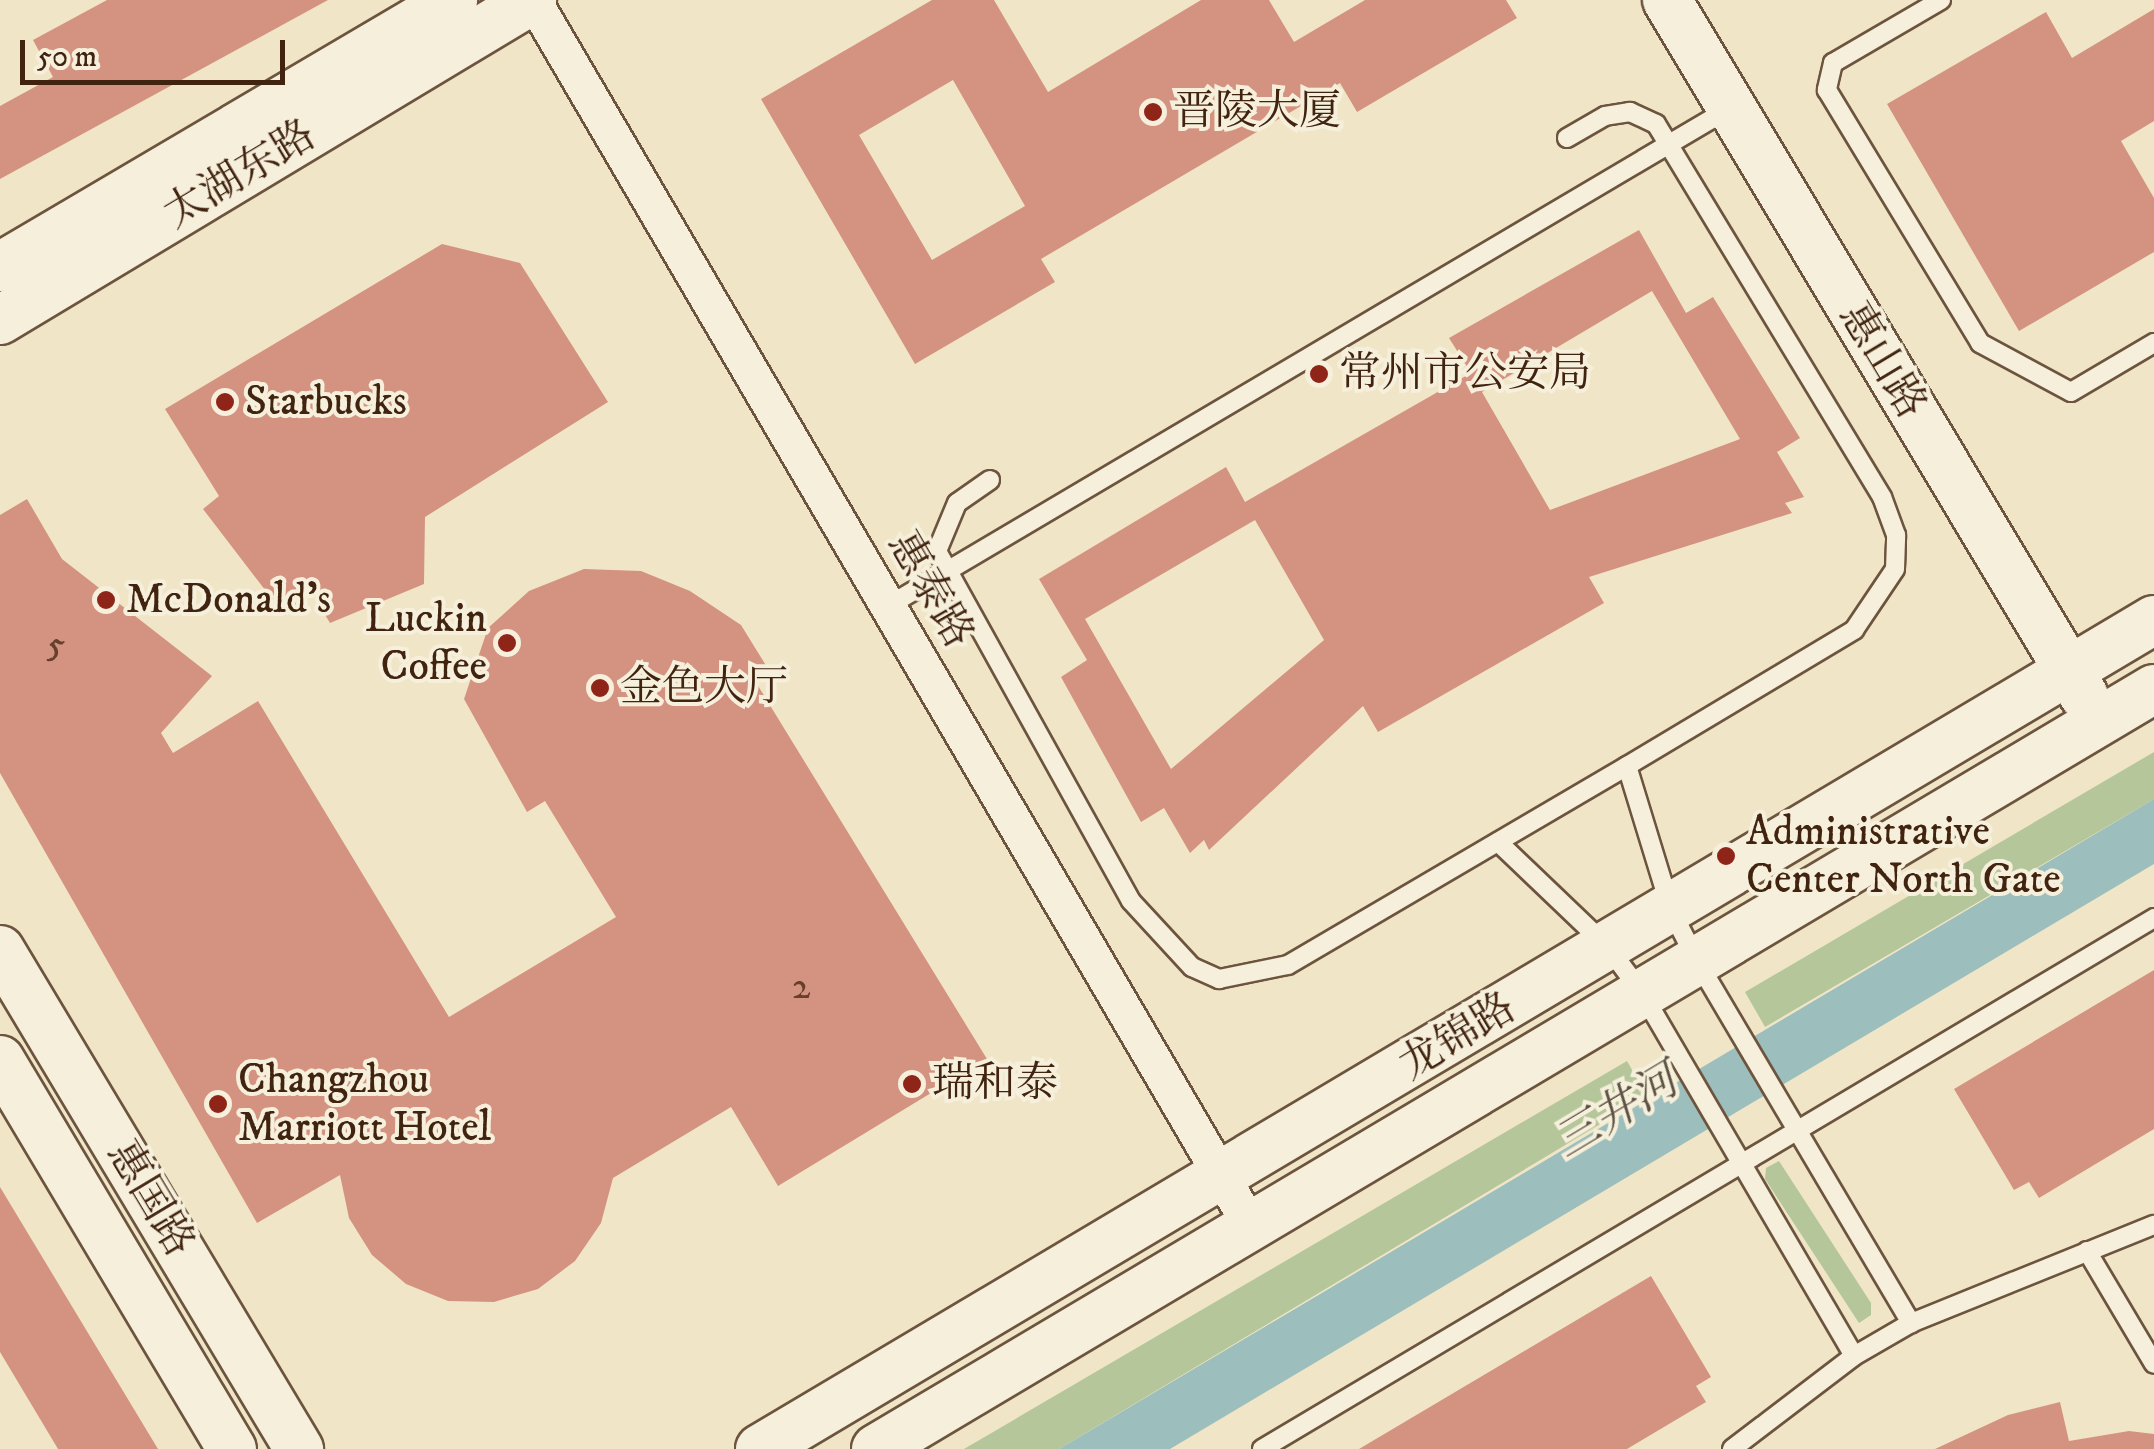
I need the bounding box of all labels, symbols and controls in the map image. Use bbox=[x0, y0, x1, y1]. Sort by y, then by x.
scale bar bbox=[25, 20, 290, 82]
text: 50 m bbox=[37, 39, 97, 76]
place label: 晋陵大厦 bbox=[1173, 87, 1341, 137]
marker: 晋陵大厦 bbox=[1142, 101, 1164, 123]
street label: 太湖东路 bbox=[155, 110, 325, 240]
street label: 惠山路 bbox=[1828, 294, 1936, 428]
place label: 常州市公安局 bbox=[1339, 349, 1591, 399]
marker: 常州市公安局 bbox=[1308, 363, 1330, 385]
place label: Starbucks bbox=[245, 377, 407, 427]
marker: Starbucks bbox=[214, 391, 236, 413]
street label: 惠泰路 bbox=[877, 523, 983, 657]
place label: McDonald's bbox=[126, 575, 331, 625]
marker: McDonald's bbox=[95, 589, 117, 611]
place label: Luckin Coffee bbox=[365, 594, 487, 692]
house number: 5 bbox=[47, 623, 65, 669]
marker: Luckin Coffee bbox=[496, 632, 518, 654]
place label: 金色大厅 bbox=[620, 663, 788, 713]
marker: 金色大厅 bbox=[589, 677, 611, 699]
place label: Administrative Center North Gate bbox=[1746, 807, 2061, 906]
marker: Administrative Center North Gate bbox=[1715, 845, 1737, 867]
house number: 2 bbox=[792, 965, 810, 1011]
street label: 龙锦路 bbox=[1391, 983, 1525, 1091]
place label: Changzhou Marriott Hotel bbox=[238, 1055, 491, 1154]
water label: 三井河 bbox=[1545, 1055, 1689, 1171]
place label: 瑞和泰 bbox=[932, 1059, 1058, 1109]
marker: 瑞和泰 bbox=[901, 1073, 923, 1095]
marker: Changzhou Marriott Hotel bbox=[207, 1093, 229, 1115]
street label: 惠国路 bbox=[96, 1132, 204, 1266]

